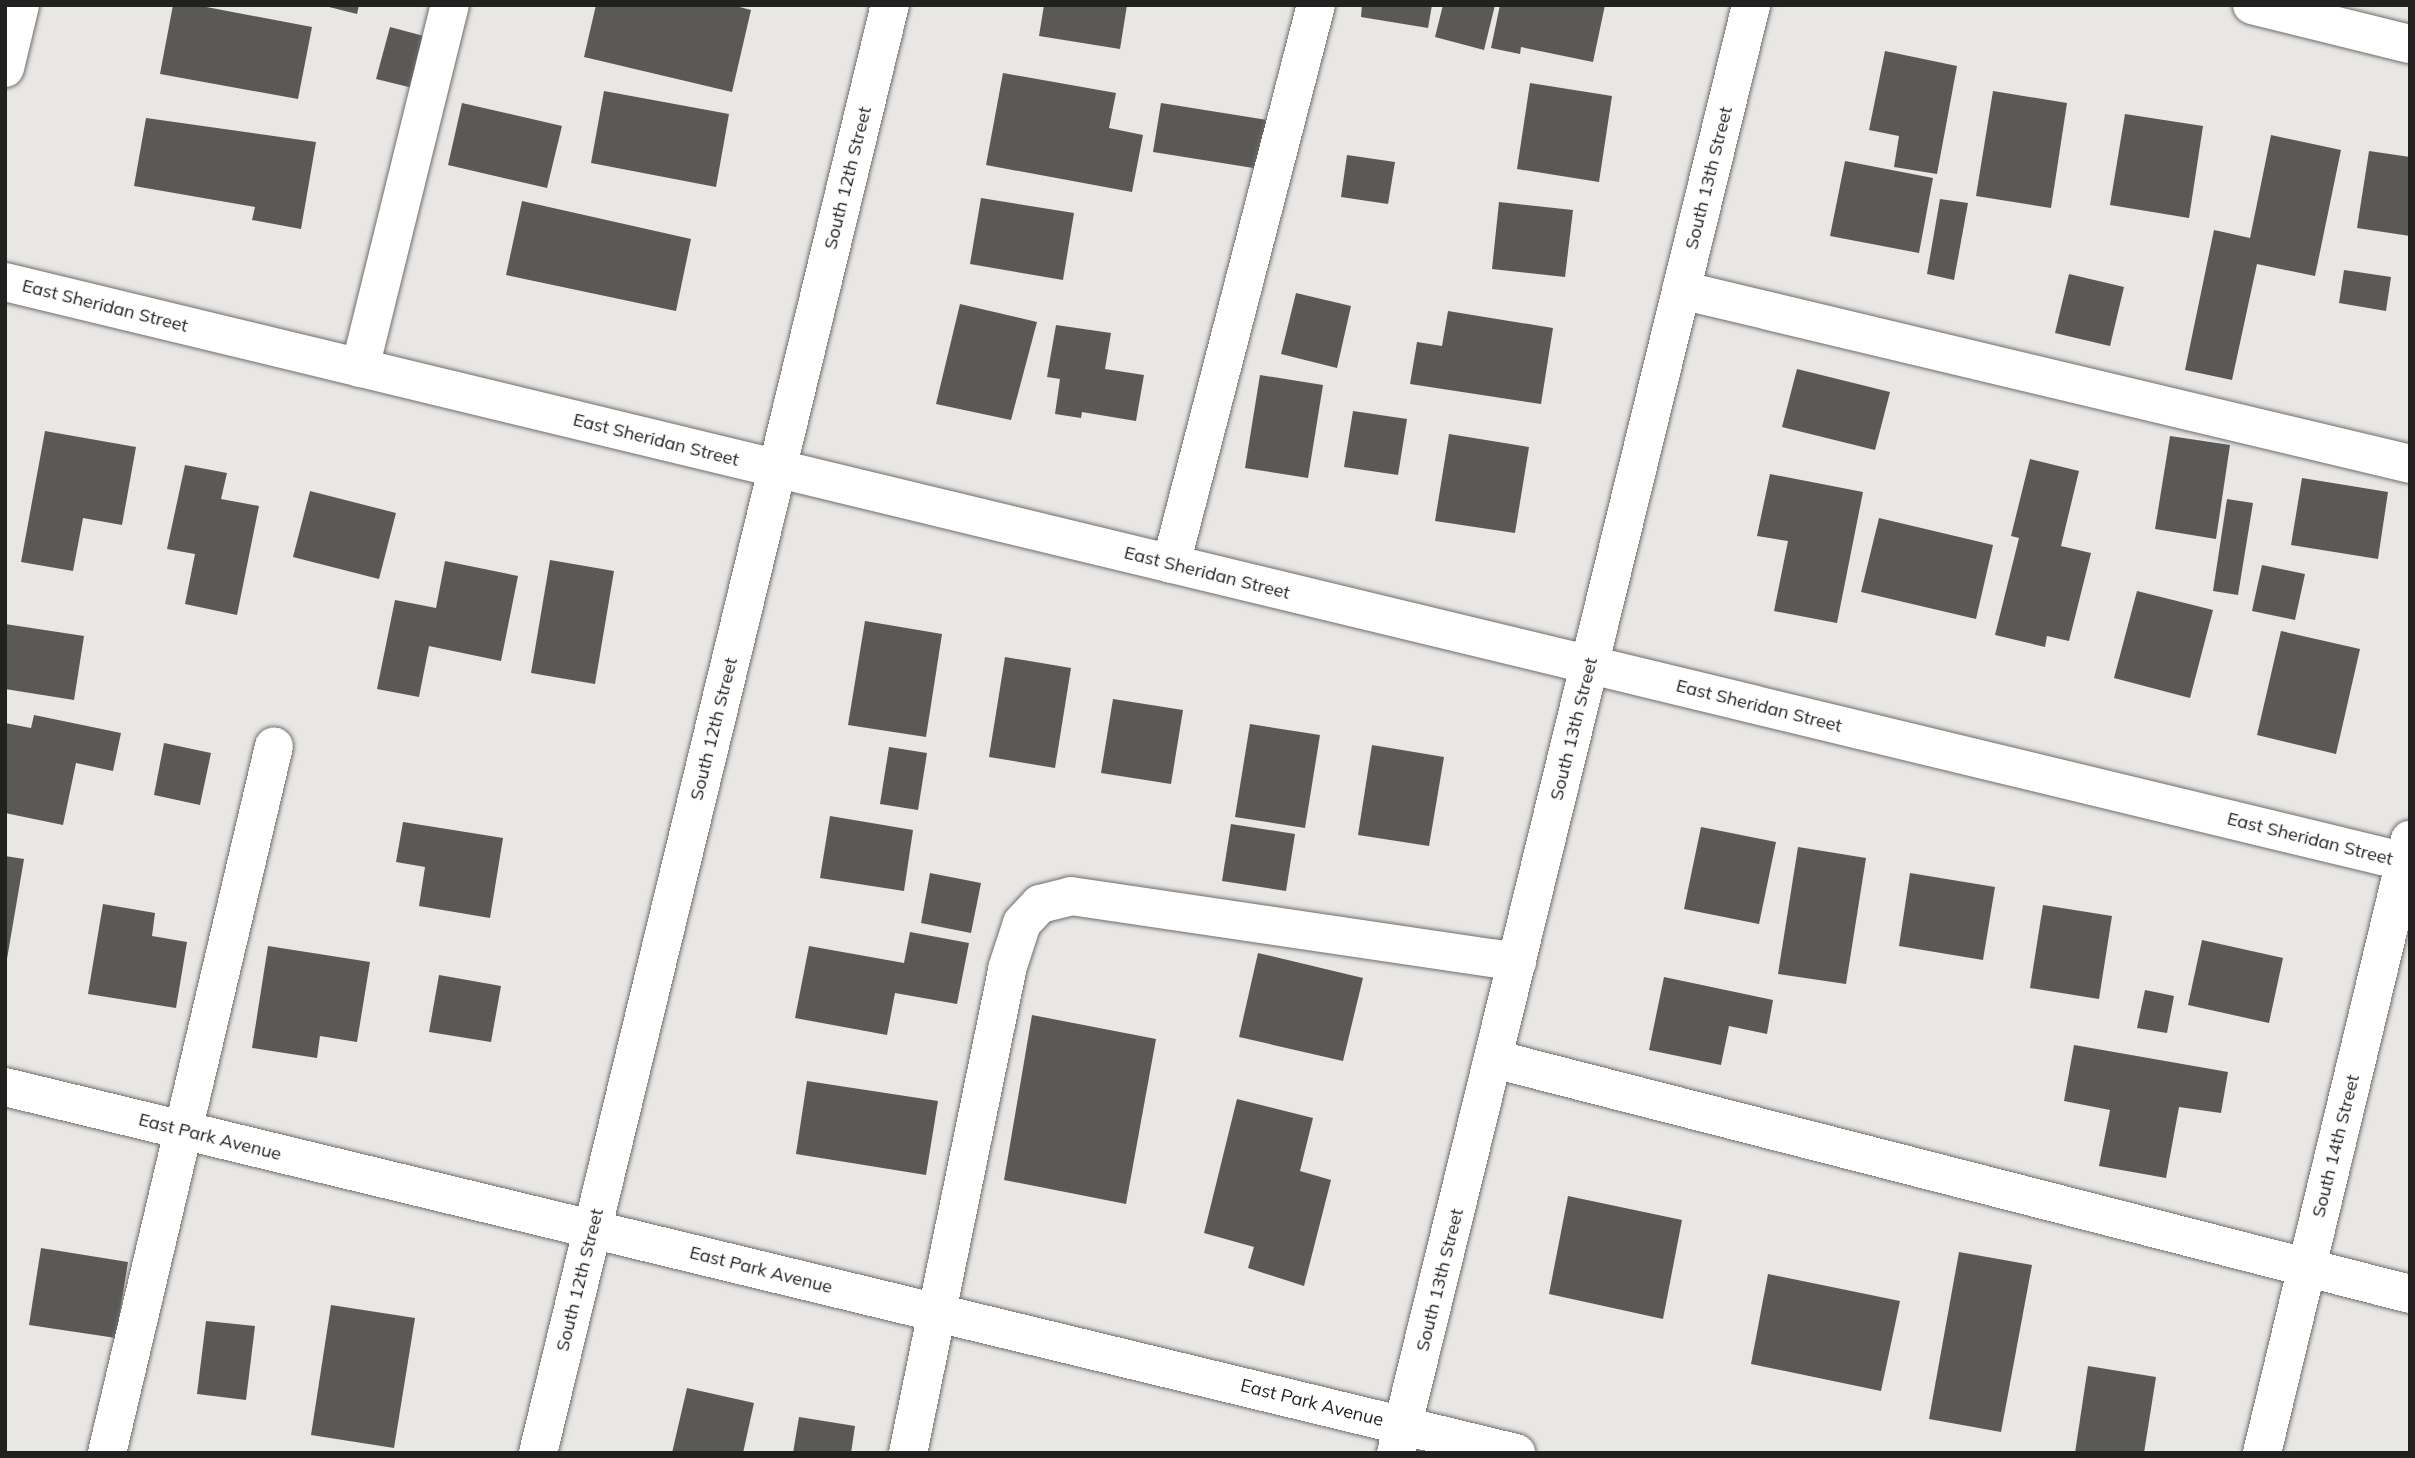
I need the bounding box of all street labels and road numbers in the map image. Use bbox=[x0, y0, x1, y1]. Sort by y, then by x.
street label: South 12th Street bbox=[820, 104, 876, 252]
street label: South 13th Street bbox=[1681, 104, 1737, 252]
street label: East Sheridan Street bbox=[20, 275, 190, 337]
street label: East Sheridan Street bbox=[571, 409, 741, 471]
street label: East Sheridan Street bbox=[1122, 542, 1292, 604]
street label: South 12th Street bbox=[686, 655, 742, 803]
street label: South 13th Street bbox=[1546, 655, 1602, 803]
street label: East Sheridan Street bbox=[1674, 675, 1844, 737]
street label: East Sheridan Street bbox=[2225, 808, 2395, 870]
street label: South 14th Street bbox=[2308, 1072, 2364, 1220]
street label: East Park Avenue bbox=[136, 1109, 284, 1165]
street label: South 12th Street bbox=[552, 1206, 608, 1354]
street label: South 13th Street bbox=[1412, 1206, 1468, 1354]
street label: East Park Avenue bbox=[687, 1242, 835, 1298]
street label: East Park Avenue bbox=[1238, 1375, 1386, 1431]

